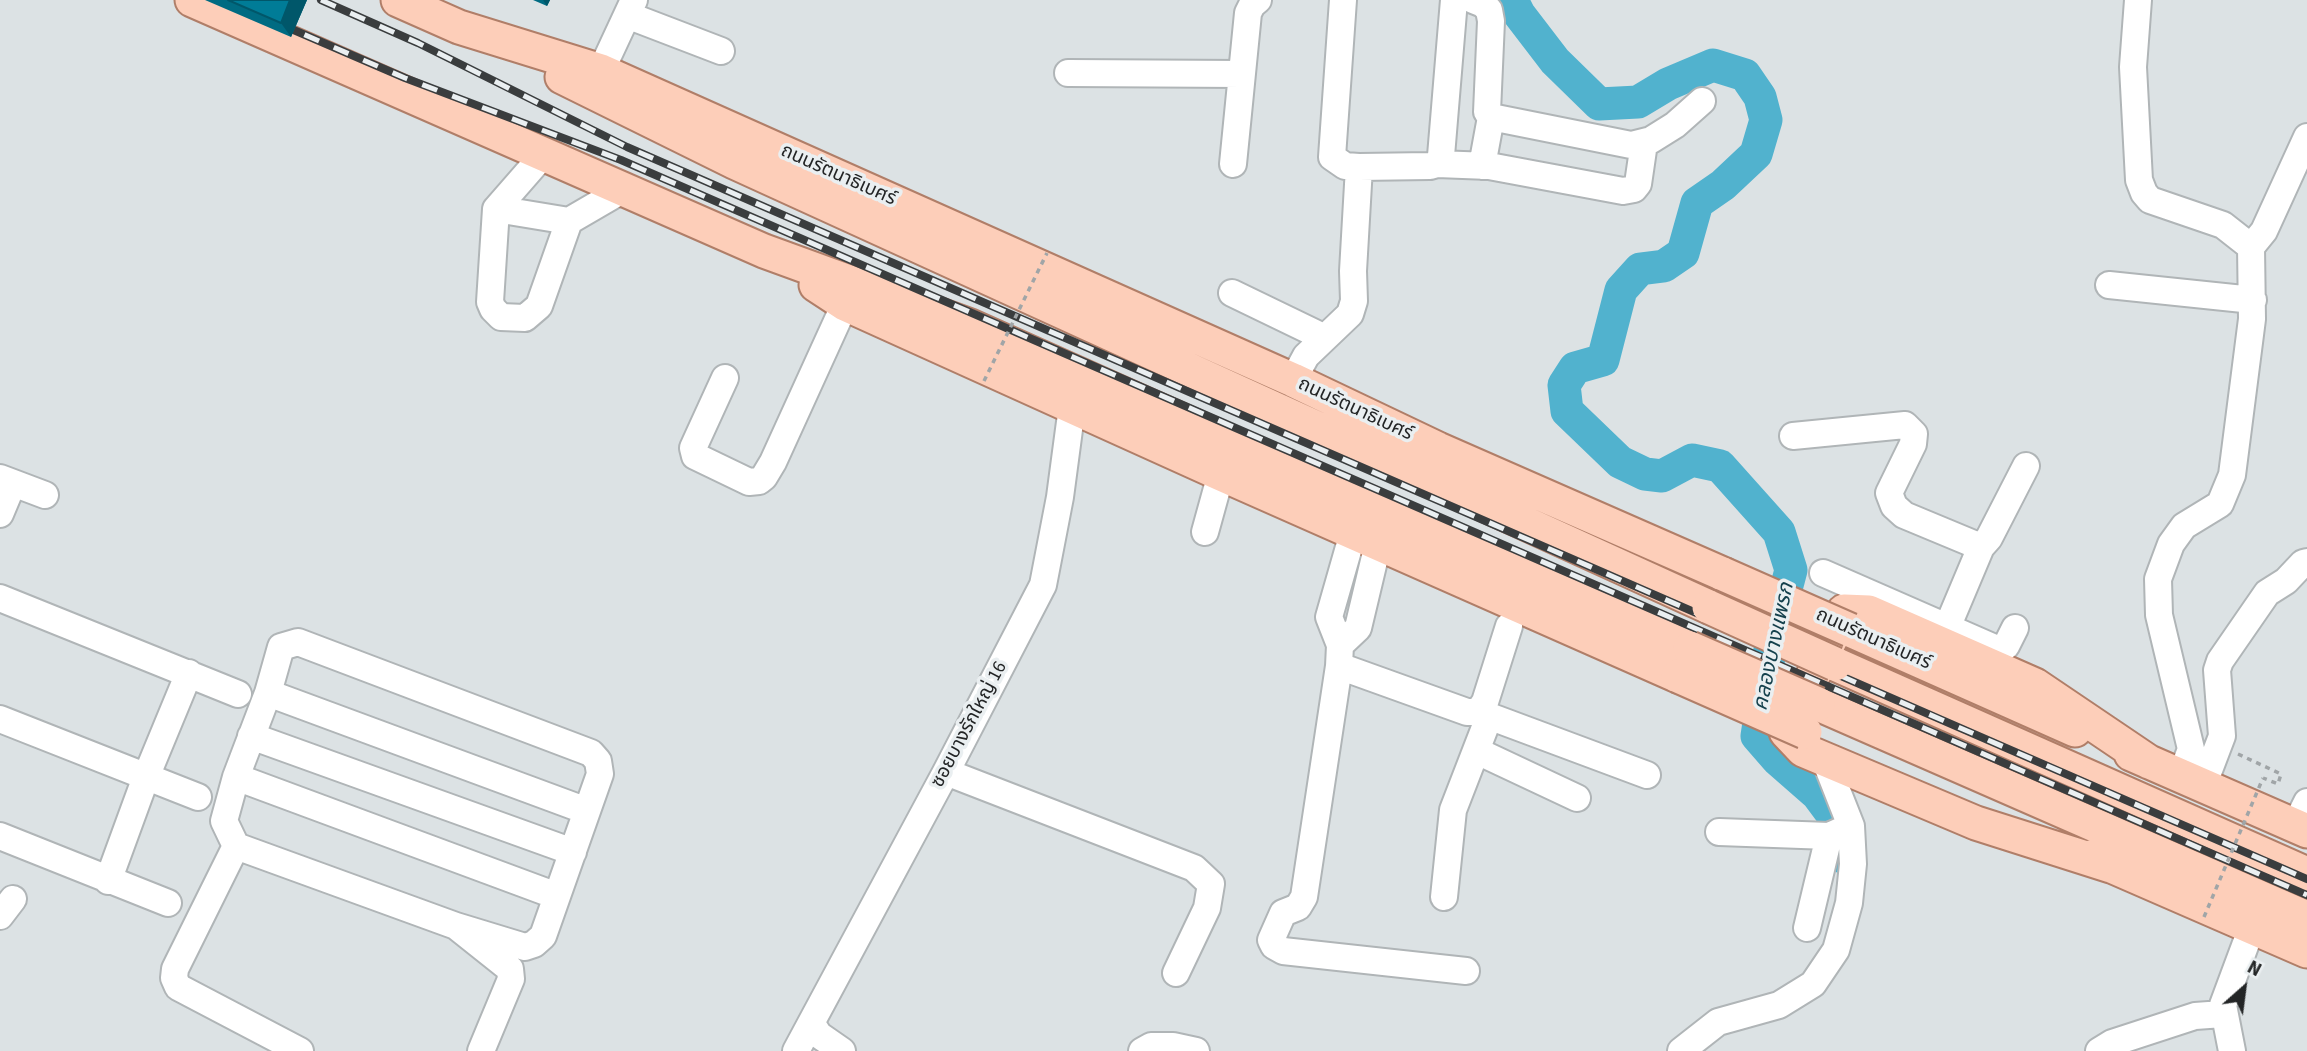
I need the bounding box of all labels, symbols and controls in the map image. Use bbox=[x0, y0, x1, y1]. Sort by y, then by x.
street label: ถนนรัตนาธิเบศร์ bbox=[777, 140, 899, 212]
street label: ถนนรัตนาธิเบศร์ bbox=[1294, 373, 1416, 447]
water label: คลองบางแพรก bbox=[1749, 581, 1801, 713]
street label: ถนนรัตนาธิเบศร์ bbox=[1812, 604, 1934, 676]
street label: ซอยบางรักใหญ่ 16 bbox=[927, 658, 1013, 792]
north arrow bbox=[2209, 953, 2279, 1023]
text: N bbox=[2242, 954, 2266, 984]

